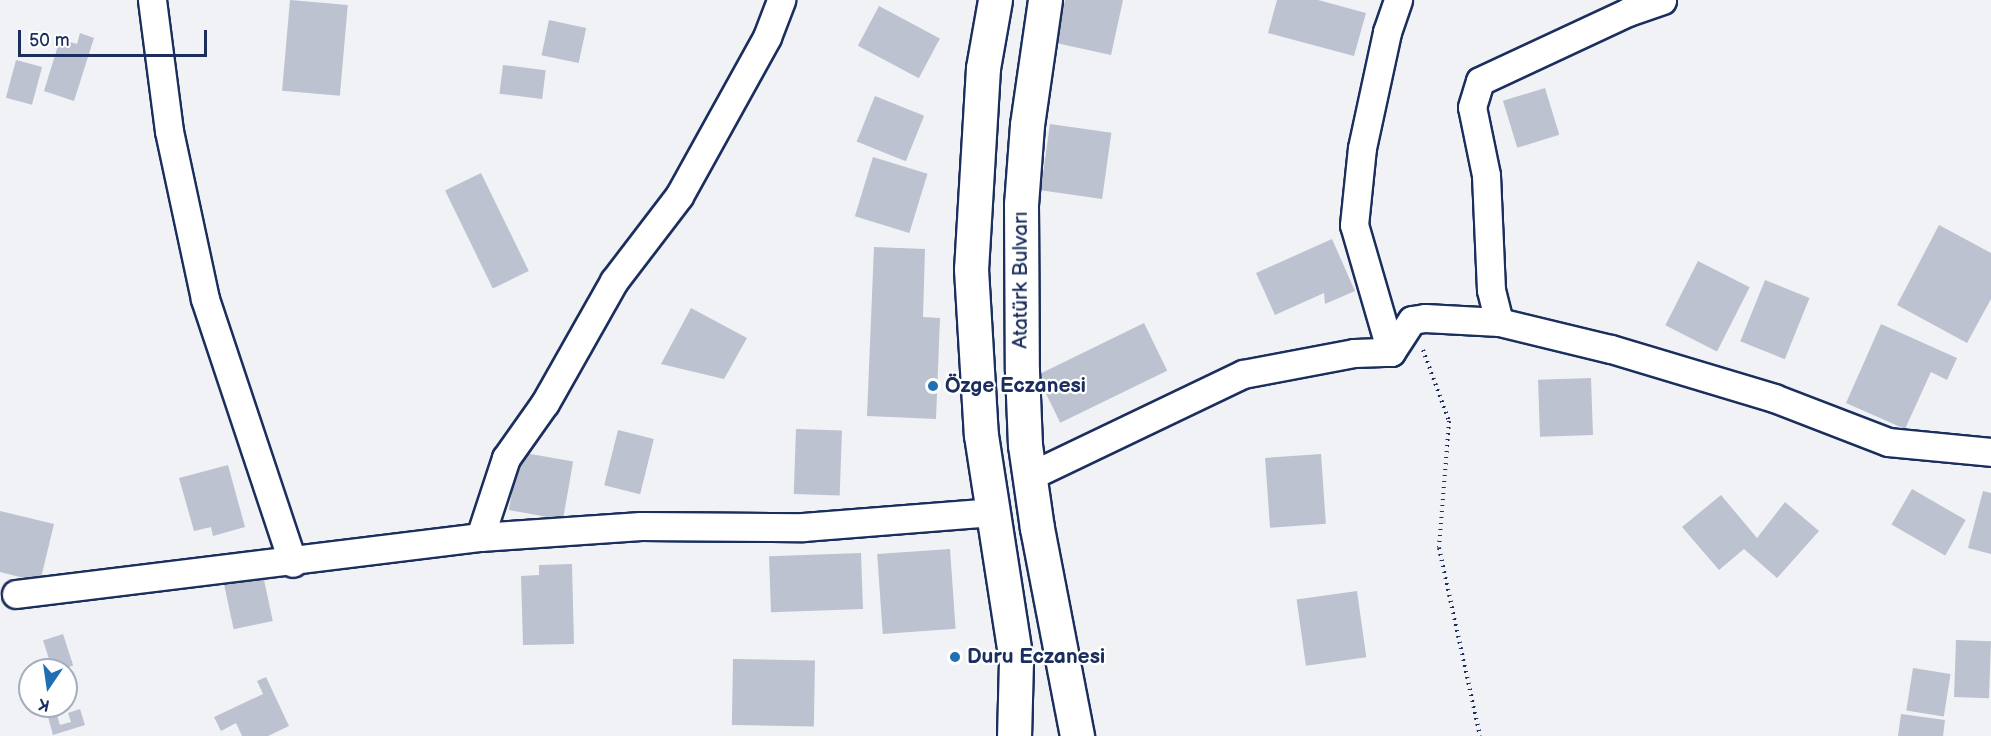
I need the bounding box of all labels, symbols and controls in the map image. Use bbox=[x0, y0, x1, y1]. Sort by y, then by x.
scale bar bbox=[21, 18, 210, 56]
text: 50 m bbox=[29, 30, 70, 51]
street label: Atatürk Bulvarı bbox=[1008, 211, 1034, 349]
place label: Özge Eczanesi bbox=[945, 373, 1086, 399]
marker: Özge Eczanesi bbox=[926, 379, 940, 393]
place label: Duru Eczanesi bbox=[967, 644, 1105, 670]
marker: Duru Eczanesi bbox=[948, 650, 962, 664]
north arrow bbox=[18, 658, 78, 718]
text: K bbox=[37, 694, 52, 715]

